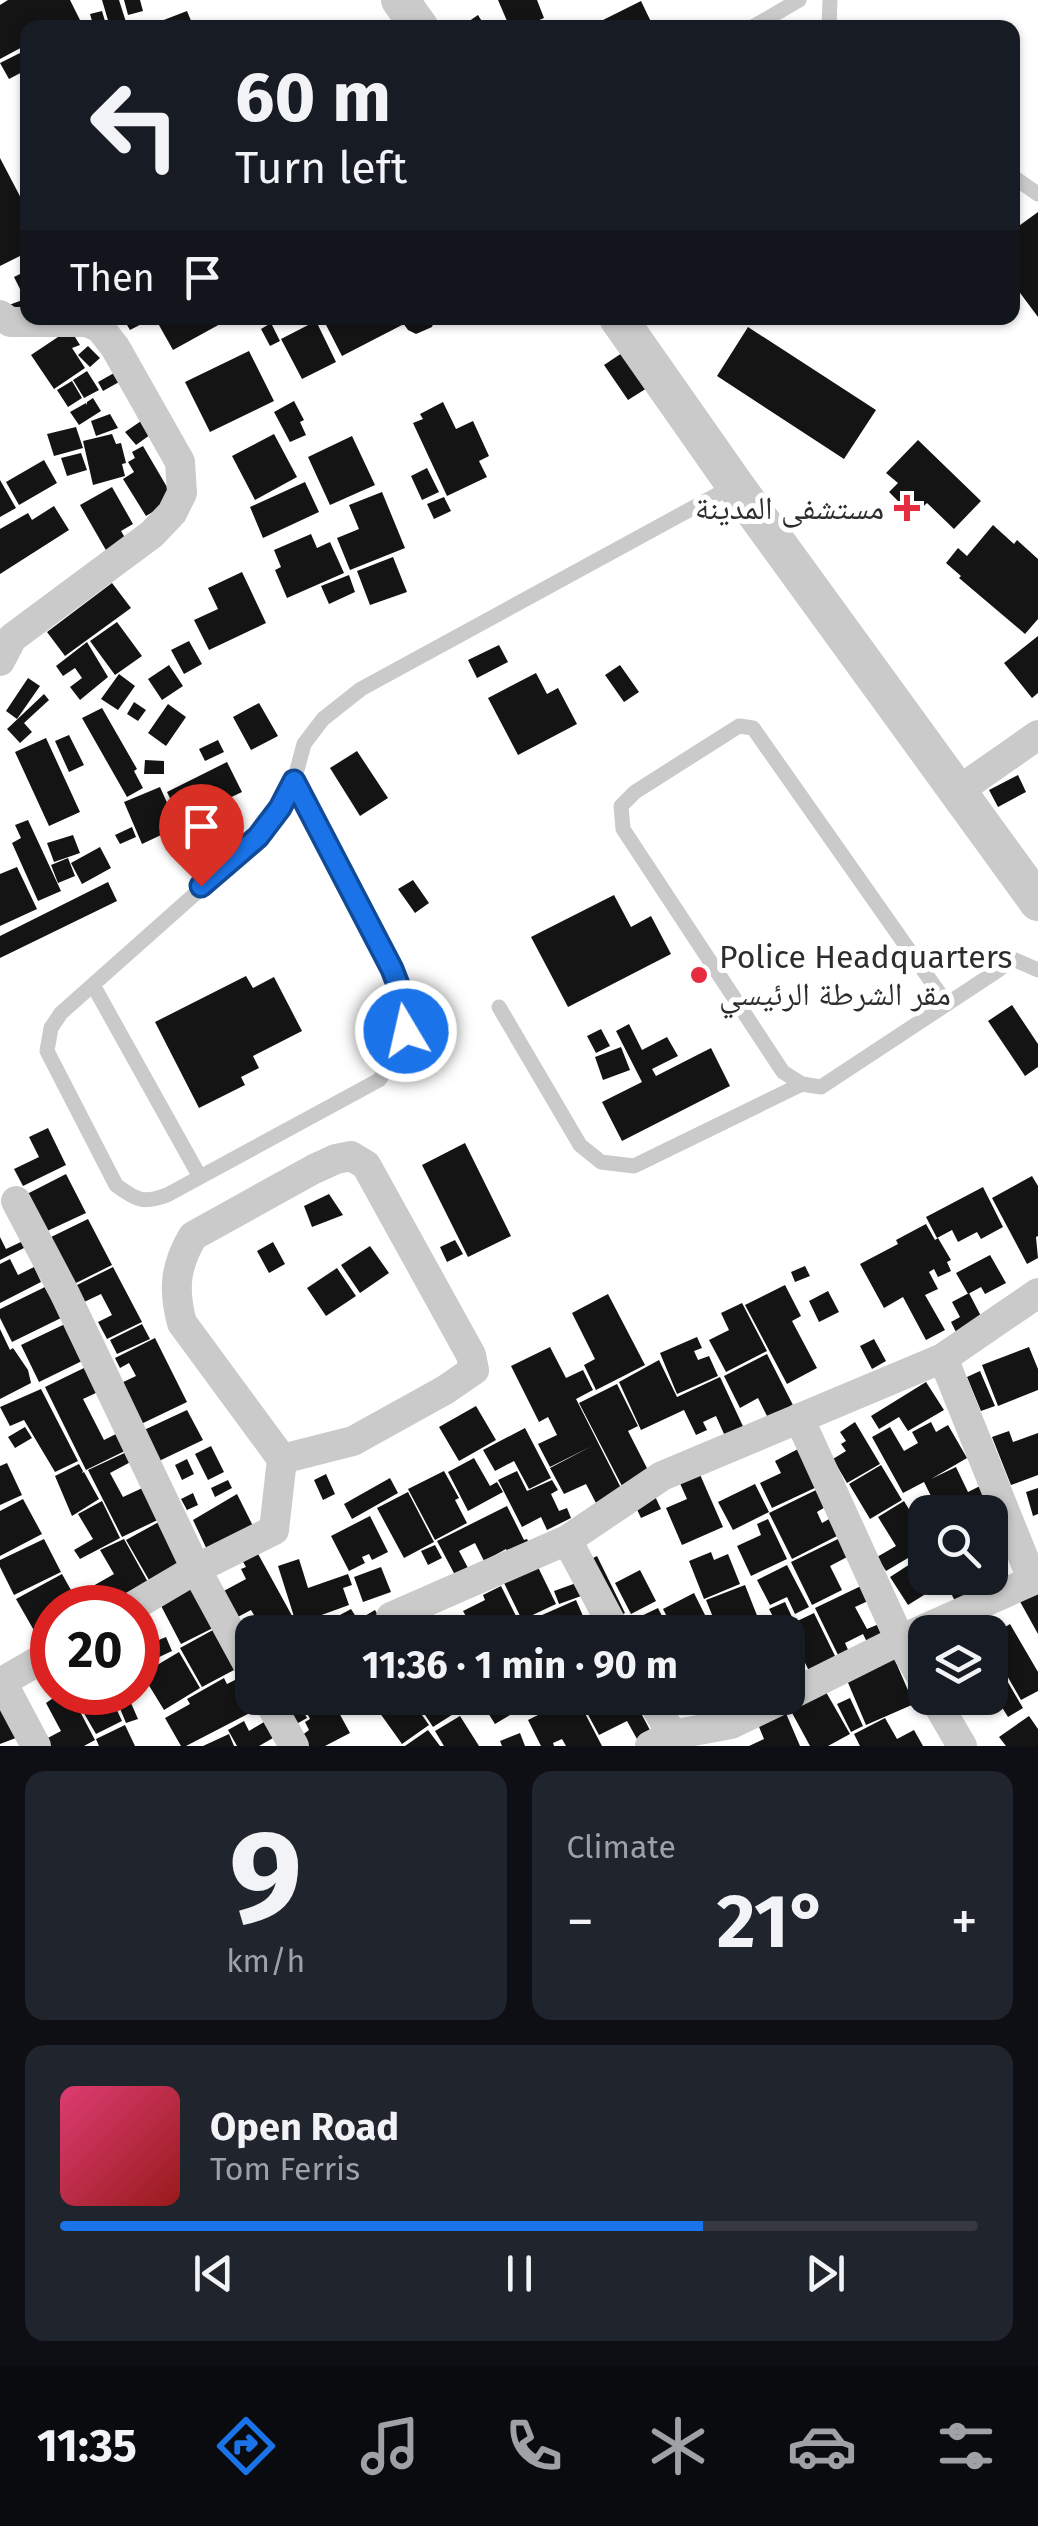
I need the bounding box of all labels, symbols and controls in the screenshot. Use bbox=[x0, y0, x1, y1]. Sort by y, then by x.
text: 60 m bbox=[235, 56, 391, 140]
icon: left bbox=[70, 60, 200, 190]
text: Turn left bbox=[235, 141, 407, 195]
icon: arrive bbox=[175, 250, 230, 305]
text: Then bbox=[70, 255, 155, 301]
place label: مستشفى المدينة bbox=[695, 489, 884, 528]
marker: مستشفى المدينة bbox=[894, 495, 920, 521]
pin bbox=[159, 784, 244, 887]
icon: arrive bbox=[174, 799, 229, 854]
place label: Police Headquarters مقر الشرطة الرئيسي bbox=[719, 938, 1013, 1019]
marker: Police Headquarters مقر الشرطة الرئيسي bbox=[688, 964, 710, 986]
position arrow bbox=[354, 979, 458, 1083]
map controls bbox=[908, 1495, 1008, 1715]
button: search bbox=[908, 1495, 1008, 1595]
speed limit sign: 20 bbox=[30, 1585, 160, 1715]
button: layers bbox=[908, 1615, 1008, 1715]
text: 11:36 · 1 min · 90 m bbox=[362, 1642, 678, 1688]
text: 9 bbox=[229, 1799, 302, 1955]
text: Climate bbox=[567, 1828, 676, 1866]
text: 21° bbox=[717, 1877, 828, 1967]
text: − bbox=[567, 1889, 594, 1955]
text: + bbox=[951, 1889, 978, 1955]
text: km/h bbox=[226, 1942, 305, 1980]
text: Open Road bbox=[210, 2104, 399, 2150]
text: Tom Ferris bbox=[210, 2150, 360, 2188]
icon: previous bbox=[186, 2246, 241, 2301]
icon: pause bbox=[492, 2246, 547, 2301]
icon: next bbox=[798, 2246, 853, 2301]
icon: directions bbox=[211, 2411, 281, 2481]
icon: music bbox=[355, 2411, 425, 2481]
icon: phone bbox=[499, 2411, 569, 2481]
icon: climate bbox=[643, 2411, 713, 2481]
icon: car bbox=[787, 2411, 857, 2481]
icon: filters bbox=[931, 2411, 1001, 2481]
text: 11:35 bbox=[37, 2419, 137, 2473]

